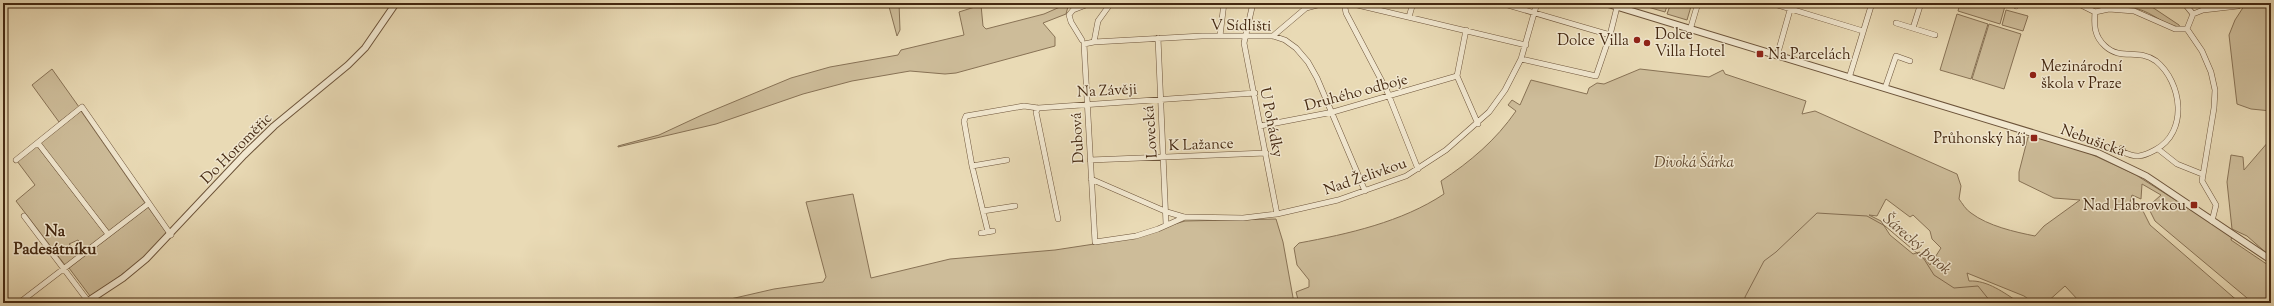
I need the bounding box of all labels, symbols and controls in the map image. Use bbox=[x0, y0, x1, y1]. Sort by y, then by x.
street label: V Sídlišti bbox=[1210, 15, 1271, 38]
place label: Dolce Villa Hotel bbox=[1655, 25, 1725, 63]
place label: Dolce Villa bbox=[1557, 31, 1629, 52]
marker: Dolce Villa bbox=[1632, 35, 1642, 45]
marker: Dolce Villa Hotel bbox=[1642, 38, 1652, 48]
place label: Na Parcelách bbox=[1768, 45, 1851, 66]
marker: Na Parcelách bbox=[1755, 49, 1765, 59]
place label: Mezinárodní škola v Praze bbox=[2041, 57, 2122, 95]
street label: Druhého odboje bbox=[1302, 70, 1410, 117]
marker: Mezinárodní škola v Praze bbox=[2028, 70, 2038, 80]
street label: Na Závěji bbox=[1077, 79, 1138, 104]
street label: U Pohádky bbox=[1253, 85, 1288, 160]
street label: Lovecká bbox=[1139, 105, 1164, 159]
street label: Do Horoměřic bbox=[197, 109, 278, 189]
street label: Dubová bbox=[1067, 112, 1090, 164]
street label: Nebušická bbox=[2057, 120, 2128, 163]
place label: Průhonský háj bbox=[1934, 129, 2026, 150]
marker: Průhonský háj bbox=[2029, 133, 2039, 143]
street label: K Lažance bbox=[1168, 134, 1234, 157]
street label: Nad Želivkou bbox=[1321, 152, 1410, 201]
park label: Divoká Šárka bbox=[1654, 152, 1734, 174]
place label: Nad Habrovkou bbox=[2083, 196, 2186, 217]
marker: Nad Habrovkou bbox=[2189, 200, 2199, 210]
water label: Šárecký potok bbox=[1877, 209, 1956, 281]
district label: Na Padesátníku bbox=[14, 221, 97, 262]

